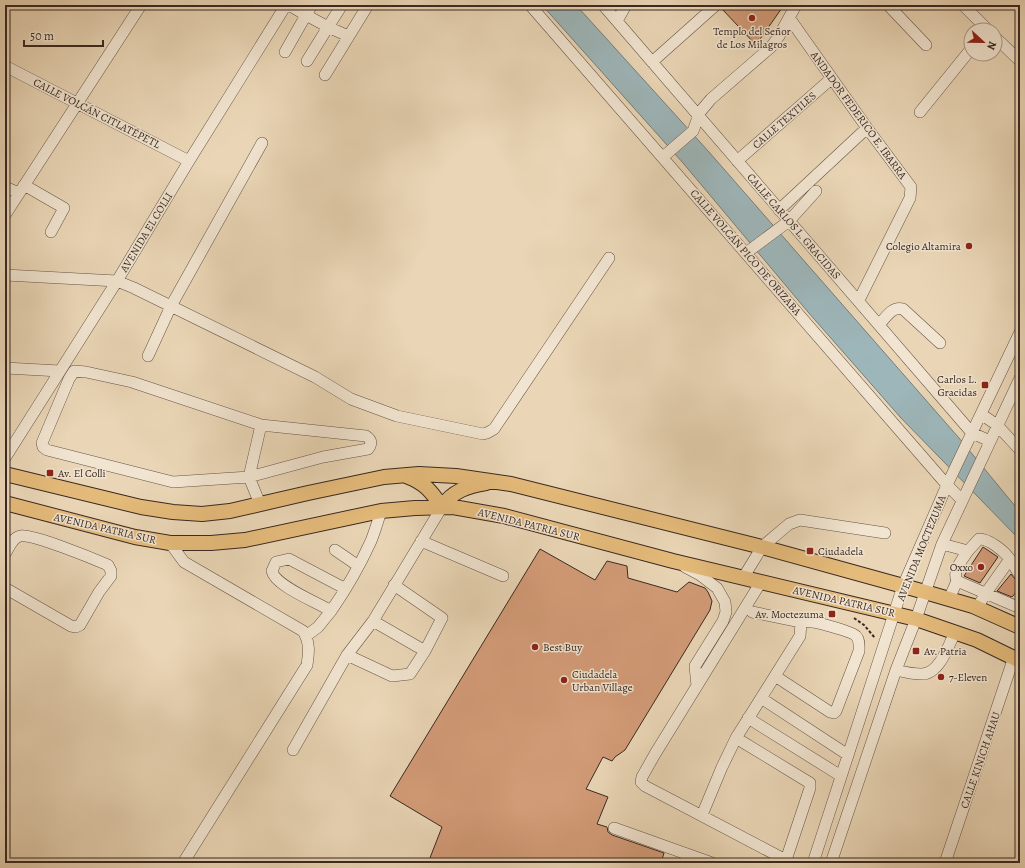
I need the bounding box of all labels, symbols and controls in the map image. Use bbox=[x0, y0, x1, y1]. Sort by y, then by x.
marker: Templo del Señor de Los Milagros bbox=[747, 13, 757, 23]
scale bar bbox=[24, 22, 103, 48]
north arrow bbox=[963, 22, 1003, 62]
place label: Templo del Señor de Los Milagros bbox=[713, 24, 791, 52]
text: 50 m bbox=[30, 28, 54, 44]
text: N bbox=[983, 39, 1000, 52]
street label: ANDADOR FEDERICO E. IBARRA bbox=[806, 47, 911, 183]
street label: CALLE VOLCÁN CITLATÉPETL bbox=[31, 75, 163, 152]
street label: CALLE TEXTILES bbox=[749, 88, 820, 152]
street label: CALLE CARLOS L. GRACIDAS bbox=[743, 170, 844, 283]
street label: CALLE VOLCÁN PICO DE ORIZABA bbox=[687, 186, 805, 319]
street label: AVENIDA EL COLLI bbox=[116, 190, 176, 276]
place label: Colegio Altamira bbox=[886, 239, 962, 254]
marker: Colegio Altamira bbox=[964, 241, 974, 251]
place label: Carlos L. Gracidas bbox=[937, 372, 977, 400]
marker: Carlos L. Gracidas bbox=[980, 380, 990, 390]
place label: Av. El Colli bbox=[57, 466, 106, 481]
marker: Av. El Colli bbox=[45, 468, 55, 478]
street label: AVENIDA MOCTEZUMA bbox=[893, 492, 950, 604]
street label: AVENIDA PATRIA SUR bbox=[475, 504, 582, 544]
street label: AVENIDA PATRIA SUR bbox=[51, 509, 158, 548]
place label: Ciudadela bbox=[818, 544, 864, 559]
marker: Ciudadela bbox=[805, 546, 815, 556]
place label: Oxxo bbox=[950, 560, 974, 575]
marker: Oxxo bbox=[976, 562, 986, 572]
street label: AVENIDA PATRIA SUR bbox=[790, 582, 897, 621]
place label: Av. Moctezuma bbox=[754, 607, 825, 622]
marker: Av. Moctezuma bbox=[827, 609, 837, 619]
place label: Best Buy bbox=[543, 640, 582, 655]
marker: Best Buy bbox=[530, 642, 540, 652]
place label: Av. Patria bbox=[923, 644, 968, 659]
marker: Av. Patria bbox=[911, 646, 921, 656]
place label: Ciudadela Urban Village bbox=[572, 667, 633, 695]
place label: 7-Eleven bbox=[949, 670, 987, 685]
marker: 7-Eleven bbox=[936, 672, 946, 682]
marker: Ciudadela Urban Village bbox=[559, 675, 569, 685]
street label: CALLE KINICH AHAU bbox=[957, 709, 1004, 810]

